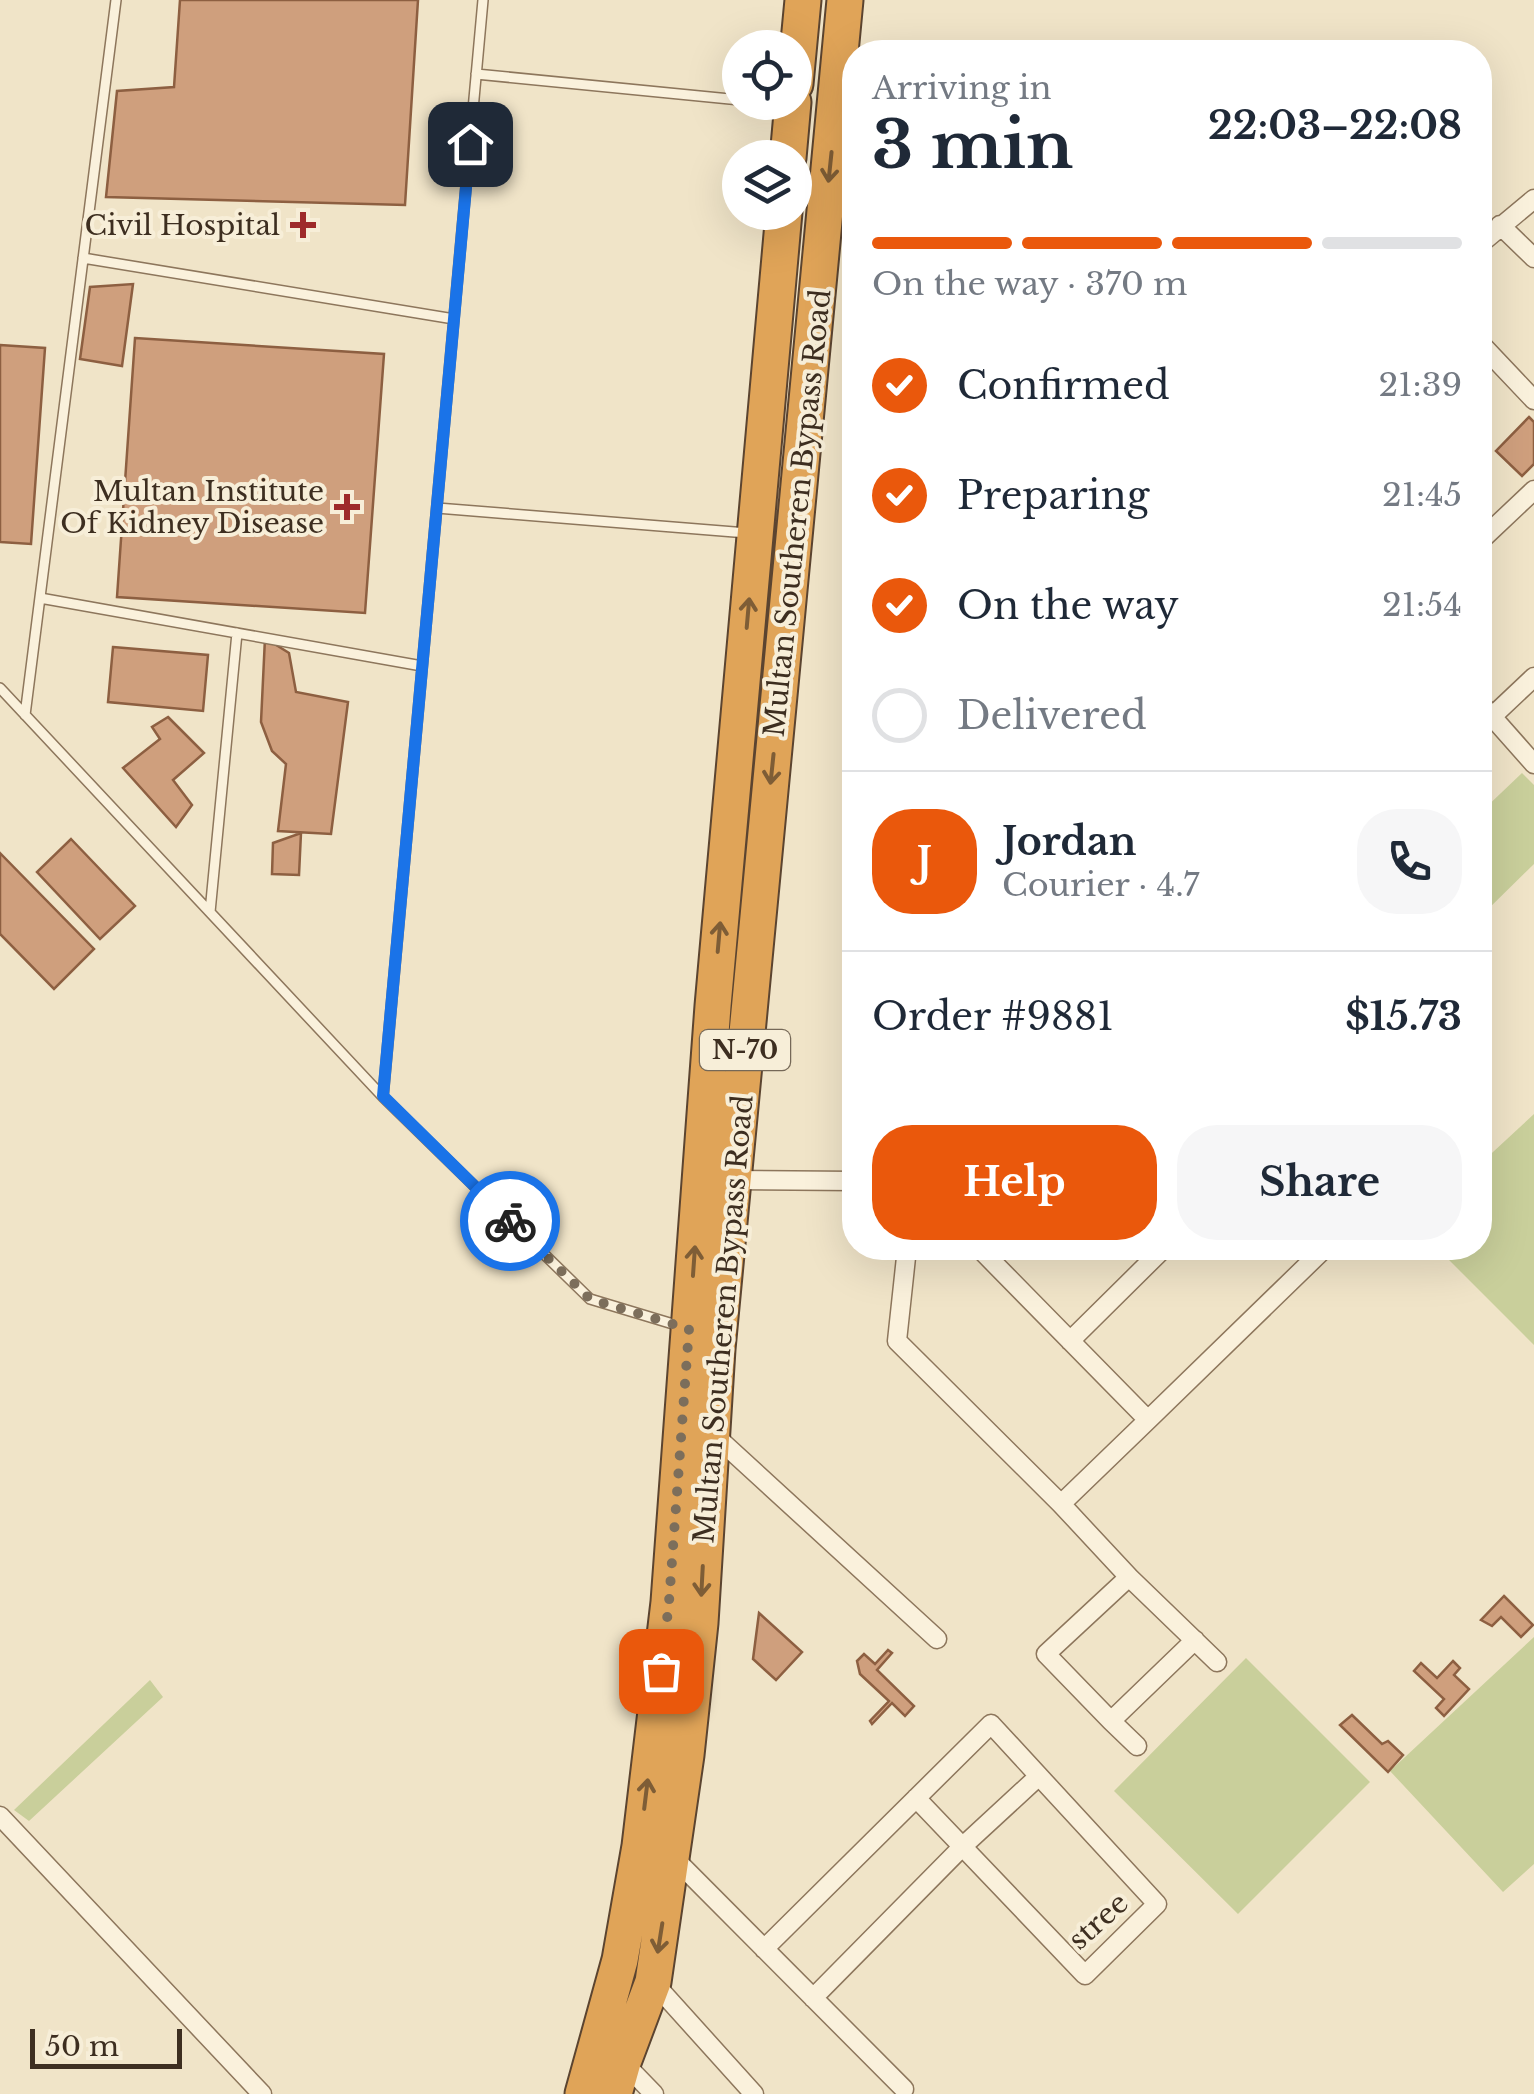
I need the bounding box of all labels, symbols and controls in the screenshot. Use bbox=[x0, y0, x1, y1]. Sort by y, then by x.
map controls bbox=[722, 30, 812, 230]
button: locate bbox=[722, 30, 812, 120]
text: Arriving in bbox=[872, 68, 1051, 108]
pin bbox=[428, 102, 513, 187]
text: 22:03–22:08 bbox=[1208, 102, 1462, 149]
text: 3 min bbox=[872, 105, 1073, 186]
icon: home bbox=[443, 117, 498, 172]
button: layers bbox=[722, 140, 812, 230]
one-way arrow bbox=[820, 150, 839, 182]
place label: Civil Hospital bbox=[84, 208, 280, 243]
marker: Civil Hospital bbox=[290, 212, 316, 238]
text: On the way · 370 m bbox=[872, 264, 1187, 304]
street label: Multan Southeren Bypass Road bbox=[757, 287, 838, 739]
icon: check bbox=[872, 358, 927, 413]
text: Confirmed bbox=[957, 362, 1170, 409]
text: 21:39 bbox=[1379, 365, 1462, 405]
icon: check bbox=[872, 468, 927, 523]
text: Preparing bbox=[957, 472, 1149, 519]
place label: Multan Institute Of Kidney Disease bbox=[60, 474, 324, 541]
text: 21:45 bbox=[1382, 475, 1462, 515]
marker: Multan Institute Of Kidney Disease bbox=[334, 494, 360, 520]
icon: check bbox=[872, 578, 927, 633]
text: On the way bbox=[957, 582, 1179, 629]
text: 21:54 bbox=[1382, 585, 1462, 625]
one-way arrow bbox=[738, 598, 757, 630]
text: Delivered bbox=[957, 692, 1147, 739]
one-way arrow bbox=[762, 752, 781, 785]
button: phone bbox=[1357, 809, 1462, 914]
text: Jordan bbox=[1002, 818, 1136, 865]
text: J bbox=[917, 838, 932, 885]
text: Courier · 4.7 bbox=[1002, 865, 1199, 905]
one-way arrow bbox=[709, 921, 728, 954]
text: Order #9881 bbox=[872, 993, 1114, 1040]
text: $15.73 bbox=[1345, 993, 1462, 1040]
road number: N-70 bbox=[700, 1030, 790, 1070]
street label: Multan Southeren Bypass Road bbox=[686, 1093, 761, 1545]
button: Help bbox=[872, 1125, 1157, 1240]
button: Share bbox=[1177, 1125, 1462, 1240]
courier bbox=[460, 1171, 560, 1271]
icon: bike bbox=[483, 1194, 538, 1249]
one-way arrow bbox=[684, 1245, 703, 1278]
one-way arrow bbox=[692, 1564, 711, 1596]
pin bbox=[619, 1629, 704, 1714]
icon: bag bbox=[634, 1644, 689, 1699]
one-way arrow bbox=[637, 1778, 656, 1810]
street label: stree bbox=[1061, 1885, 1135, 1957]
one-way arrow bbox=[650, 1922, 668, 1954]
scale bar bbox=[30, 2024, 182, 2068]
text: 50 m bbox=[45, 2029, 119, 2064]

